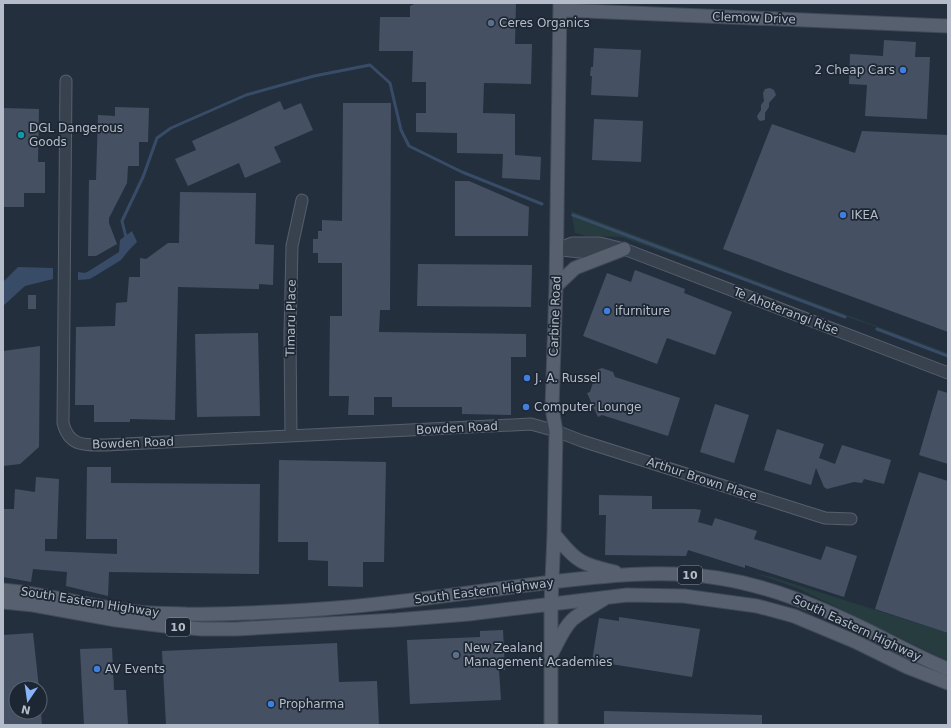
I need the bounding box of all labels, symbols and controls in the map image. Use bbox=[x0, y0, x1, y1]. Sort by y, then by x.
street label: Clemow Drive bbox=[712, 10, 796, 26]
place label: Ceres Organics bbox=[499, 16, 590, 30]
marker: Ceres Organics bbox=[486, 18, 496, 28]
place label: 2 Cheap Cars bbox=[814, 63, 895, 77]
marker: 2 Cheap Cars bbox=[898, 65, 908, 75]
place label: DGL Dangerous Goods bbox=[29, 121, 123, 149]
marker: DGL Dangerous Goods bbox=[16, 130, 26, 140]
place label: IKEA bbox=[851, 208, 879, 222]
marker: IKEA bbox=[838, 210, 848, 220]
street label: Carbine Road bbox=[547, 276, 563, 356]
street label: Timaru Place bbox=[283, 279, 299, 358]
street label: Te Ahoterangi Rise bbox=[730, 284, 841, 338]
place label: ifurniture bbox=[615, 304, 670, 318]
marker: ifurniture bbox=[602, 306, 612, 316]
place label: J. A. Russel bbox=[534, 371, 600, 385]
marker: J. A. Russel bbox=[522, 373, 532, 383]
place label: Computer Lounge bbox=[534, 400, 642, 414]
marker: Computer Lounge bbox=[521, 402, 531, 412]
street label: Bowden Road bbox=[416, 419, 498, 437]
street label: Bowden Road bbox=[92, 435, 174, 451]
street label: Arthur Brown Place bbox=[645, 455, 759, 503]
road number: 10 bbox=[678, 566, 702, 584]
street label: South Eastern Highway bbox=[414, 576, 554, 606]
street label: South Eastern Highway bbox=[20, 584, 160, 620]
street label: South Eastern Highway bbox=[791, 592, 923, 664]
road number: 10 bbox=[166, 618, 190, 636]
place label: New Zealand Management Academies bbox=[464, 641, 612, 669]
marker: New Zealand Management Academies bbox=[451, 650, 461, 660]
place label: AV Events bbox=[105, 662, 165, 676]
marker: AV Events bbox=[92, 664, 102, 674]
north arrow bbox=[8, 680, 48, 720]
place label: Propharma bbox=[279, 697, 344, 711]
marker: Propharma bbox=[266, 699, 276, 709]
text: N bbox=[20, 702, 32, 717]

